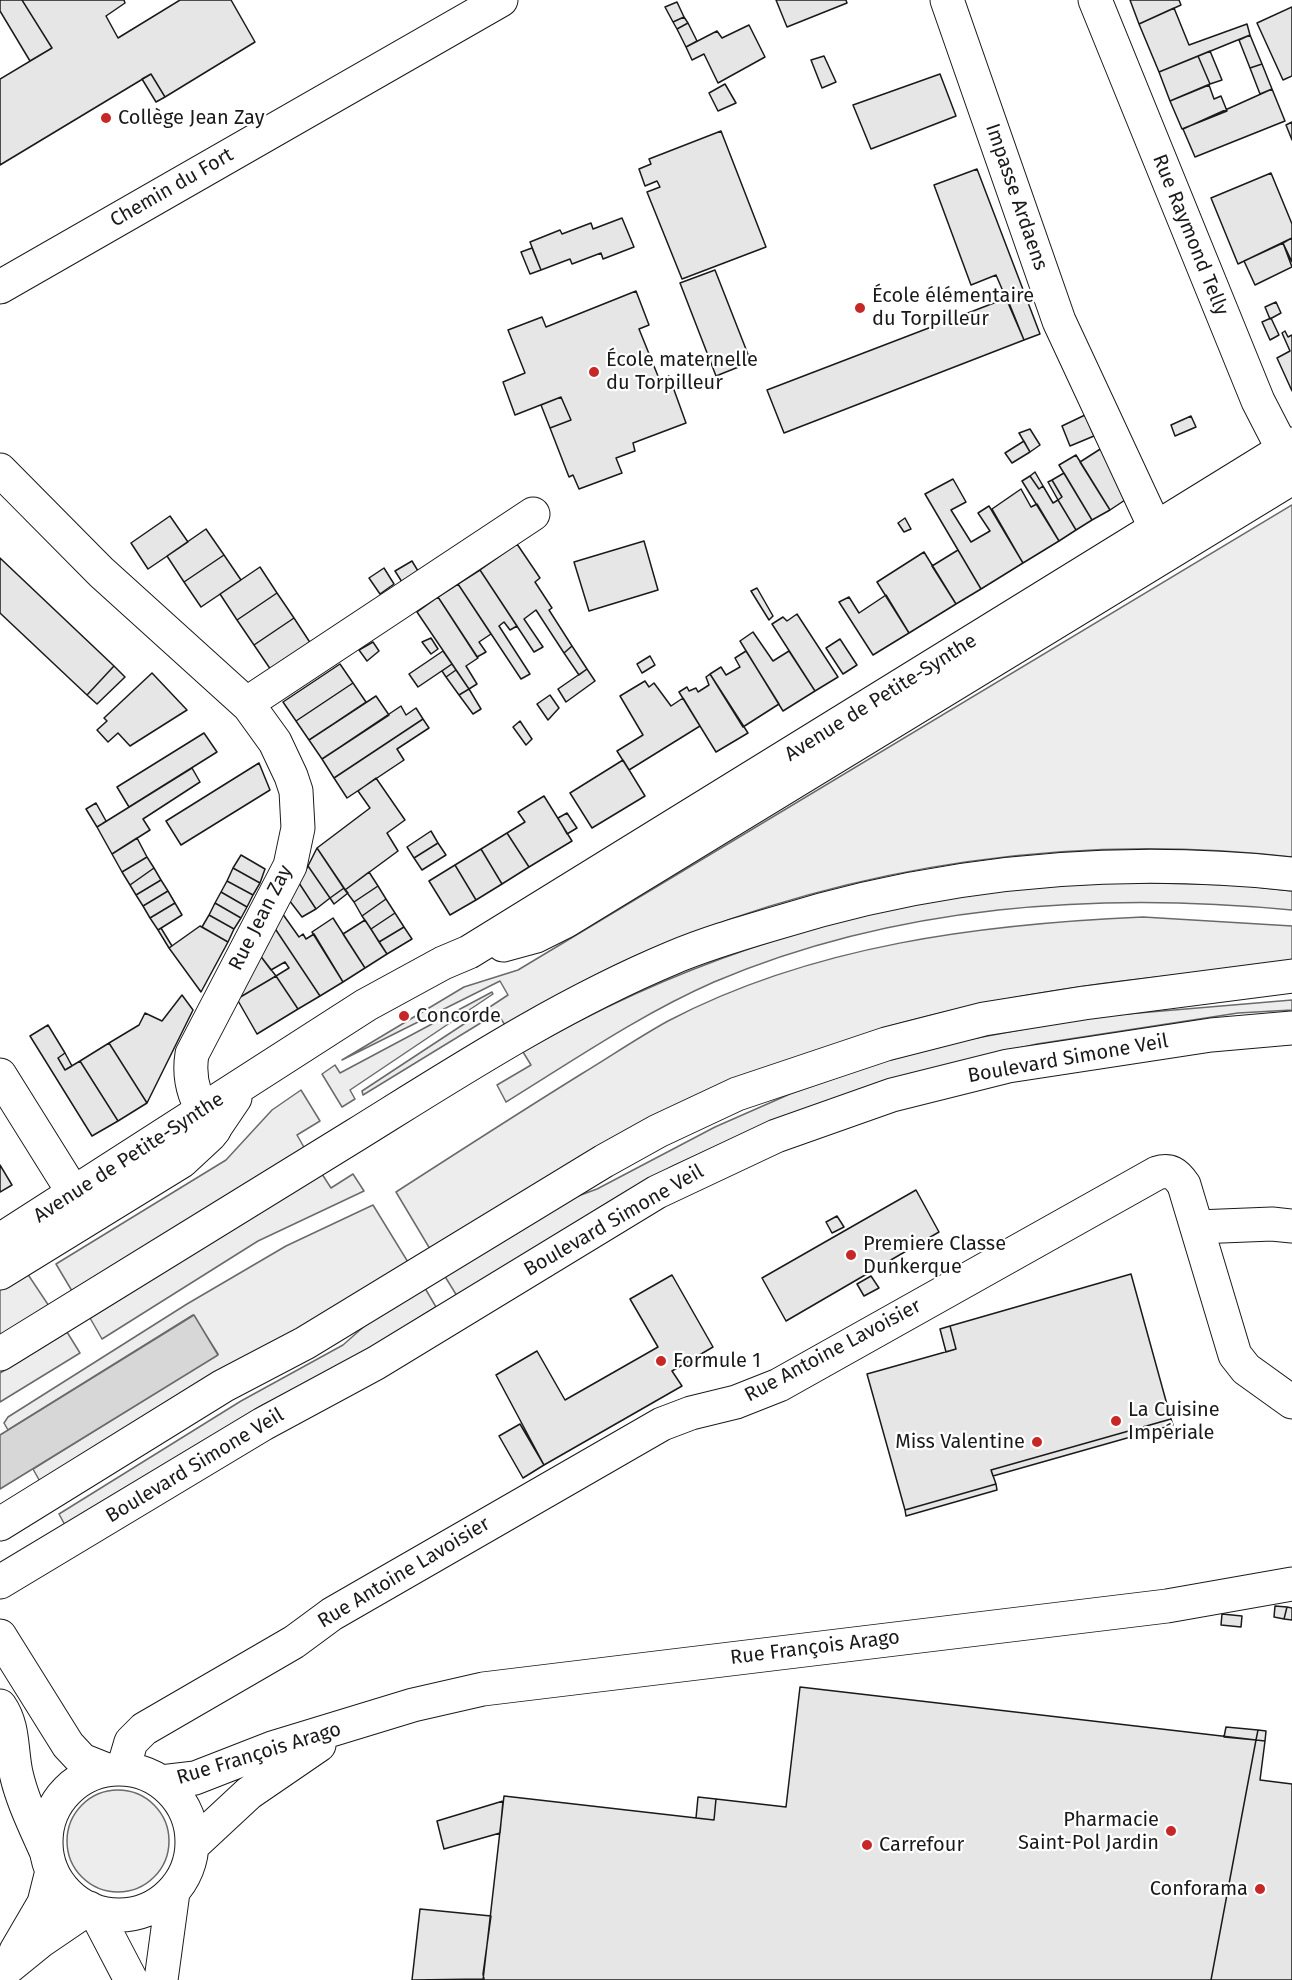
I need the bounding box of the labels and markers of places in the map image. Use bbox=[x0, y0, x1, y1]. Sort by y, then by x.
place label: Collège Jean Zay bbox=[118, 106, 265, 130]
marker: Collège Jean Zay bbox=[99, 111, 113, 125]
place label: École élémentaire du Torpilleur bbox=[872, 284, 1034, 331]
marker: École élémentaire du Torpilleur bbox=[853, 301, 867, 315]
place label: École maternelle du Torpilleur bbox=[606, 348, 758, 395]
marker: École maternelle du Torpilleur bbox=[587, 365, 601, 379]
place label: Concorde bbox=[416, 1004, 501, 1028]
marker: Concorde bbox=[397, 1009, 411, 1023]
place label: Premiere Classe Dunkerque bbox=[863, 1232, 1006, 1279]
marker: Premiere Classe Dunkerque bbox=[844, 1248, 858, 1262]
place label: Formule 1 bbox=[673, 1349, 761, 1373]
marker: Formule 1 bbox=[654, 1354, 668, 1368]
place label: La Cuisine Impériale bbox=[1128, 1398, 1220, 1445]
marker: La Cuisine Impériale bbox=[1109, 1414, 1123, 1428]
place label: Miss Valentine bbox=[895, 1430, 1025, 1454]
marker: Miss Valentine bbox=[1030, 1435, 1044, 1449]
place label: Pharmacie Saint-Pol Jardin bbox=[1018, 1808, 1159, 1855]
marker: Pharmacie Saint-Pol Jardin bbox=[1164, 1824, 1178, 1838]
place label: Carrefour bbox=[879, 1833, 964, 1857]
marker: Carrefour bbox=[860, 1838, 874, 1852]
place label: Conforama bbox=[1150, 1877, 1248, 1901]
marker: Conforama bbox=[1253, 1882, 1267, 1896]

